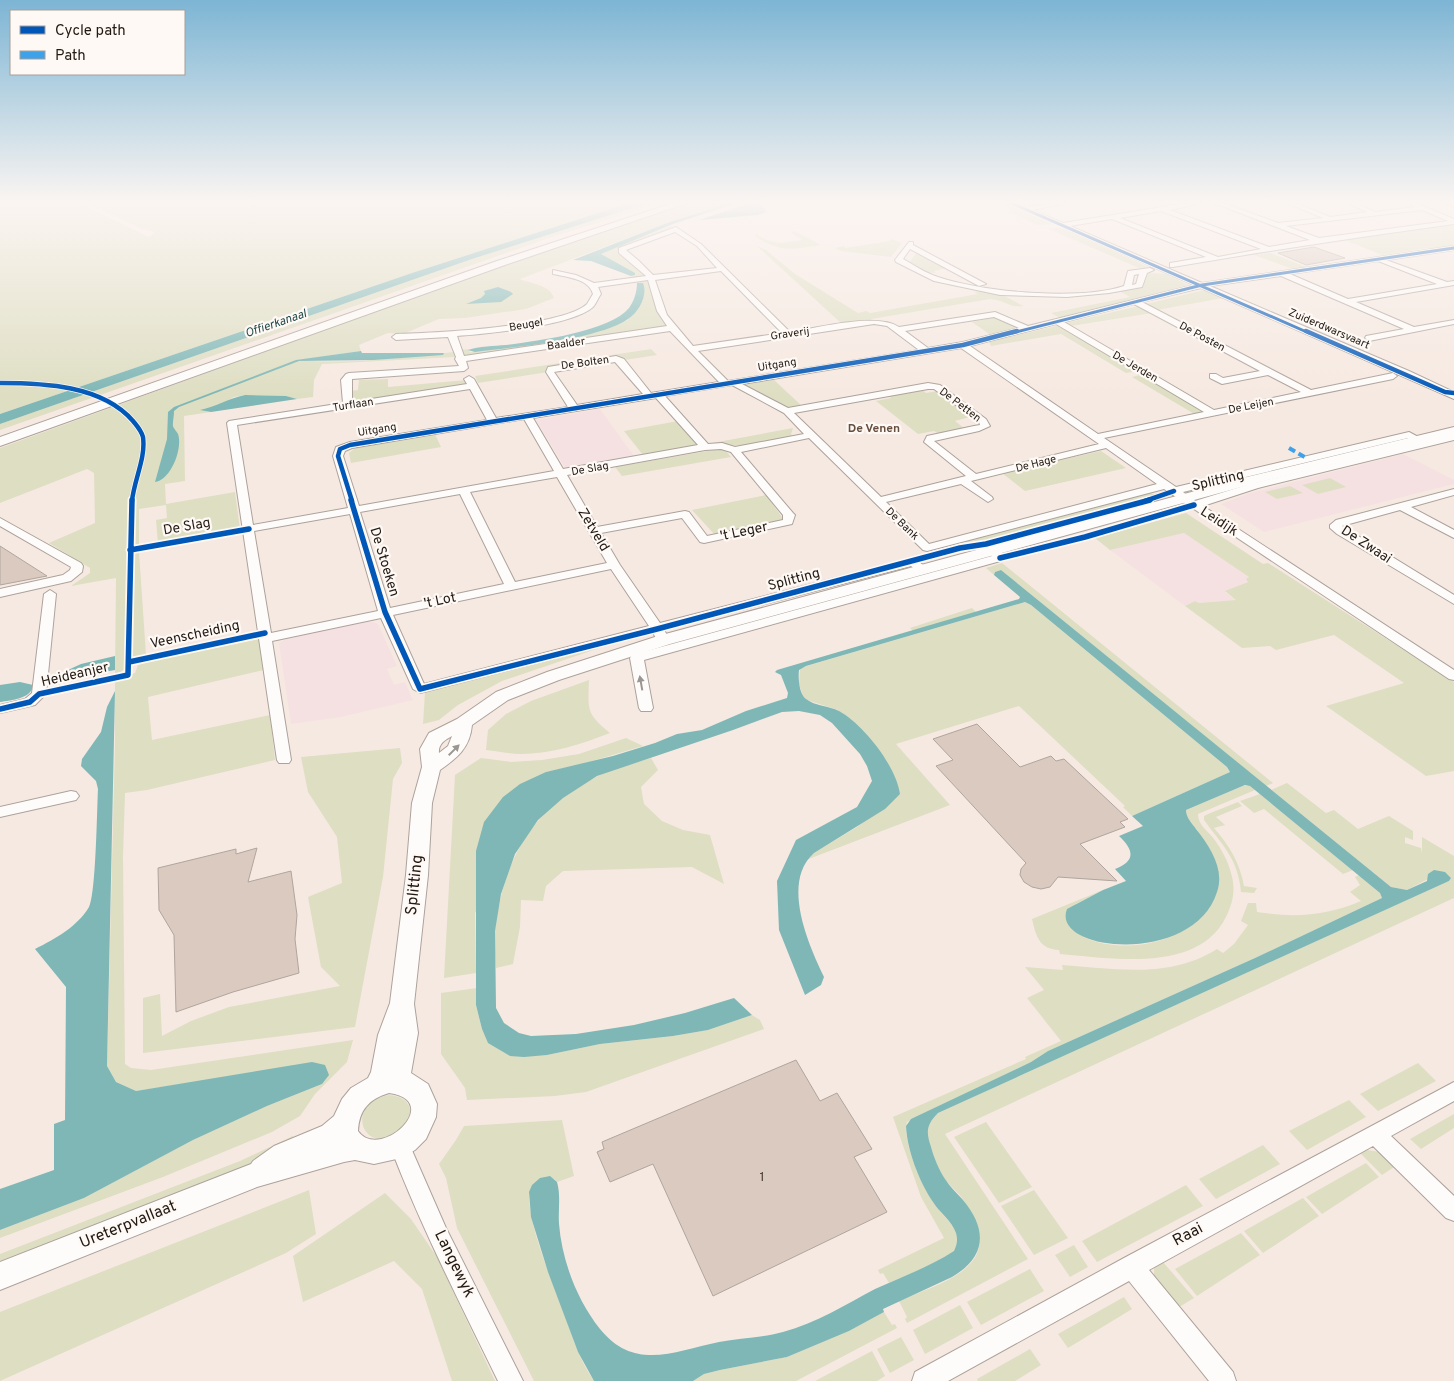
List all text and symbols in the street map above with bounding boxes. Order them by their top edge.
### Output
legend [10,10,185,75]
text: Cycle path [55,22,126,41]
text: Path [55,47,86,66]
water label: Offierkanaal [243,306,310,342]
street label: Zuiderdwarsvaart [1286,306,1372,352]
street label: Beugel [508,315,544,335]
street label: De Posten [1177,319,1227,355]
street label: Graverij [770,324,810,344]
street label: Baalder [546,334,587,354]
street label: De Jerden [1110,348,1160,386]
street label: De Bolten [560,353,610,373]
street label: Uitgang [757,355,797,375]
street label: De Petten [936,385,984,425]
street label: Turflaan [332,395,374,415]
street label: De Leijen [1227,395,1275,417]
street label: Uitgang [357,420,397,440]
district label: De Venen [848,421,900,437]
street label: De Hage [1014,452,1058,476]
street label: De Slag [570,459,610,479]
street label: Splitting [1190,467,1246,495]
street label: Leidijk [1197,504,1241,540]
street label: Zetveld [574,505,612,555]
street label: De Bank [882,505,922,543]
street label: De Slag [162,514,212,540]
street label: 't Leger [719,519,770,545]
street label: De Zwaai [1338,522,1394,568]
street label: De Stoeken [365,525,403,599]
street label: Splitting [766,565,822,595]
street label: 't Lot [422,589,458,613]
street label: Veenscheiding [149,617,241,653]
street label: Heideanjer [40,659,111,691]
one-way arrow [637,674,645,690]
one-way arrow [448,744,460,756]
street label: Splitting [402,854,428,916]
house number: 1 [759,1169,765,1186]
street label: Ureterpvallaat [77,1197,179,1253]
street label: Raai [1169,1219,1207,1251]
street label: Langewyk [429,1227,479,1301]

